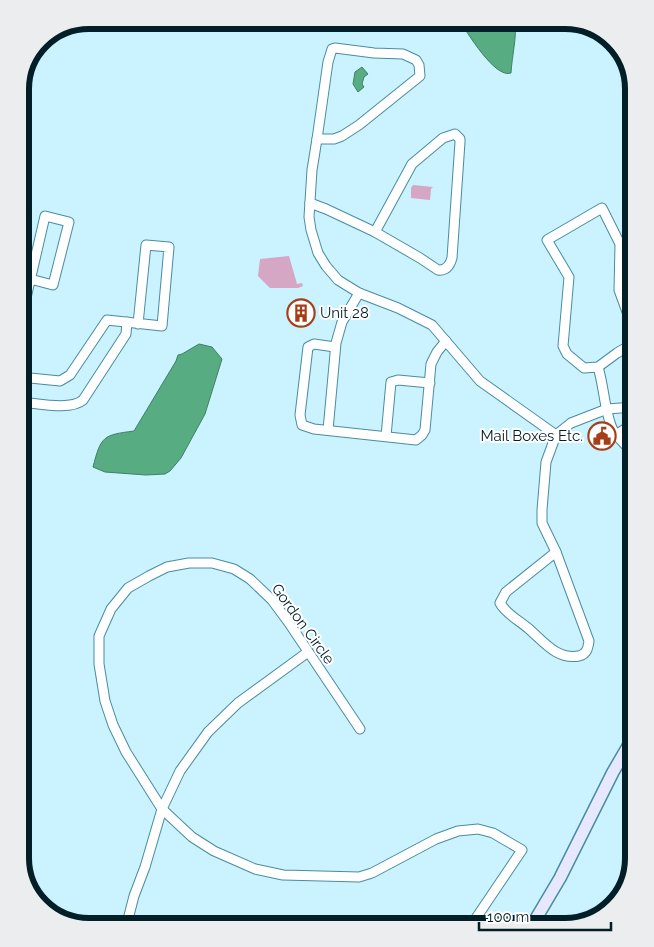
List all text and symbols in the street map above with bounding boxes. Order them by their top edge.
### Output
building icon: Unit 28 [286,298,316,328]
place label: Unit 28 [320,304,369,322]
public building icon: Mail Boxes Etc. [587,421,617,451]
place label: Mail Boxes Etc. [480,427,583,445]
street label: Gordon Circle [268,580,338,668]
scale bar [479,900,612,932]
text: 100 m [487,908,529,926]

